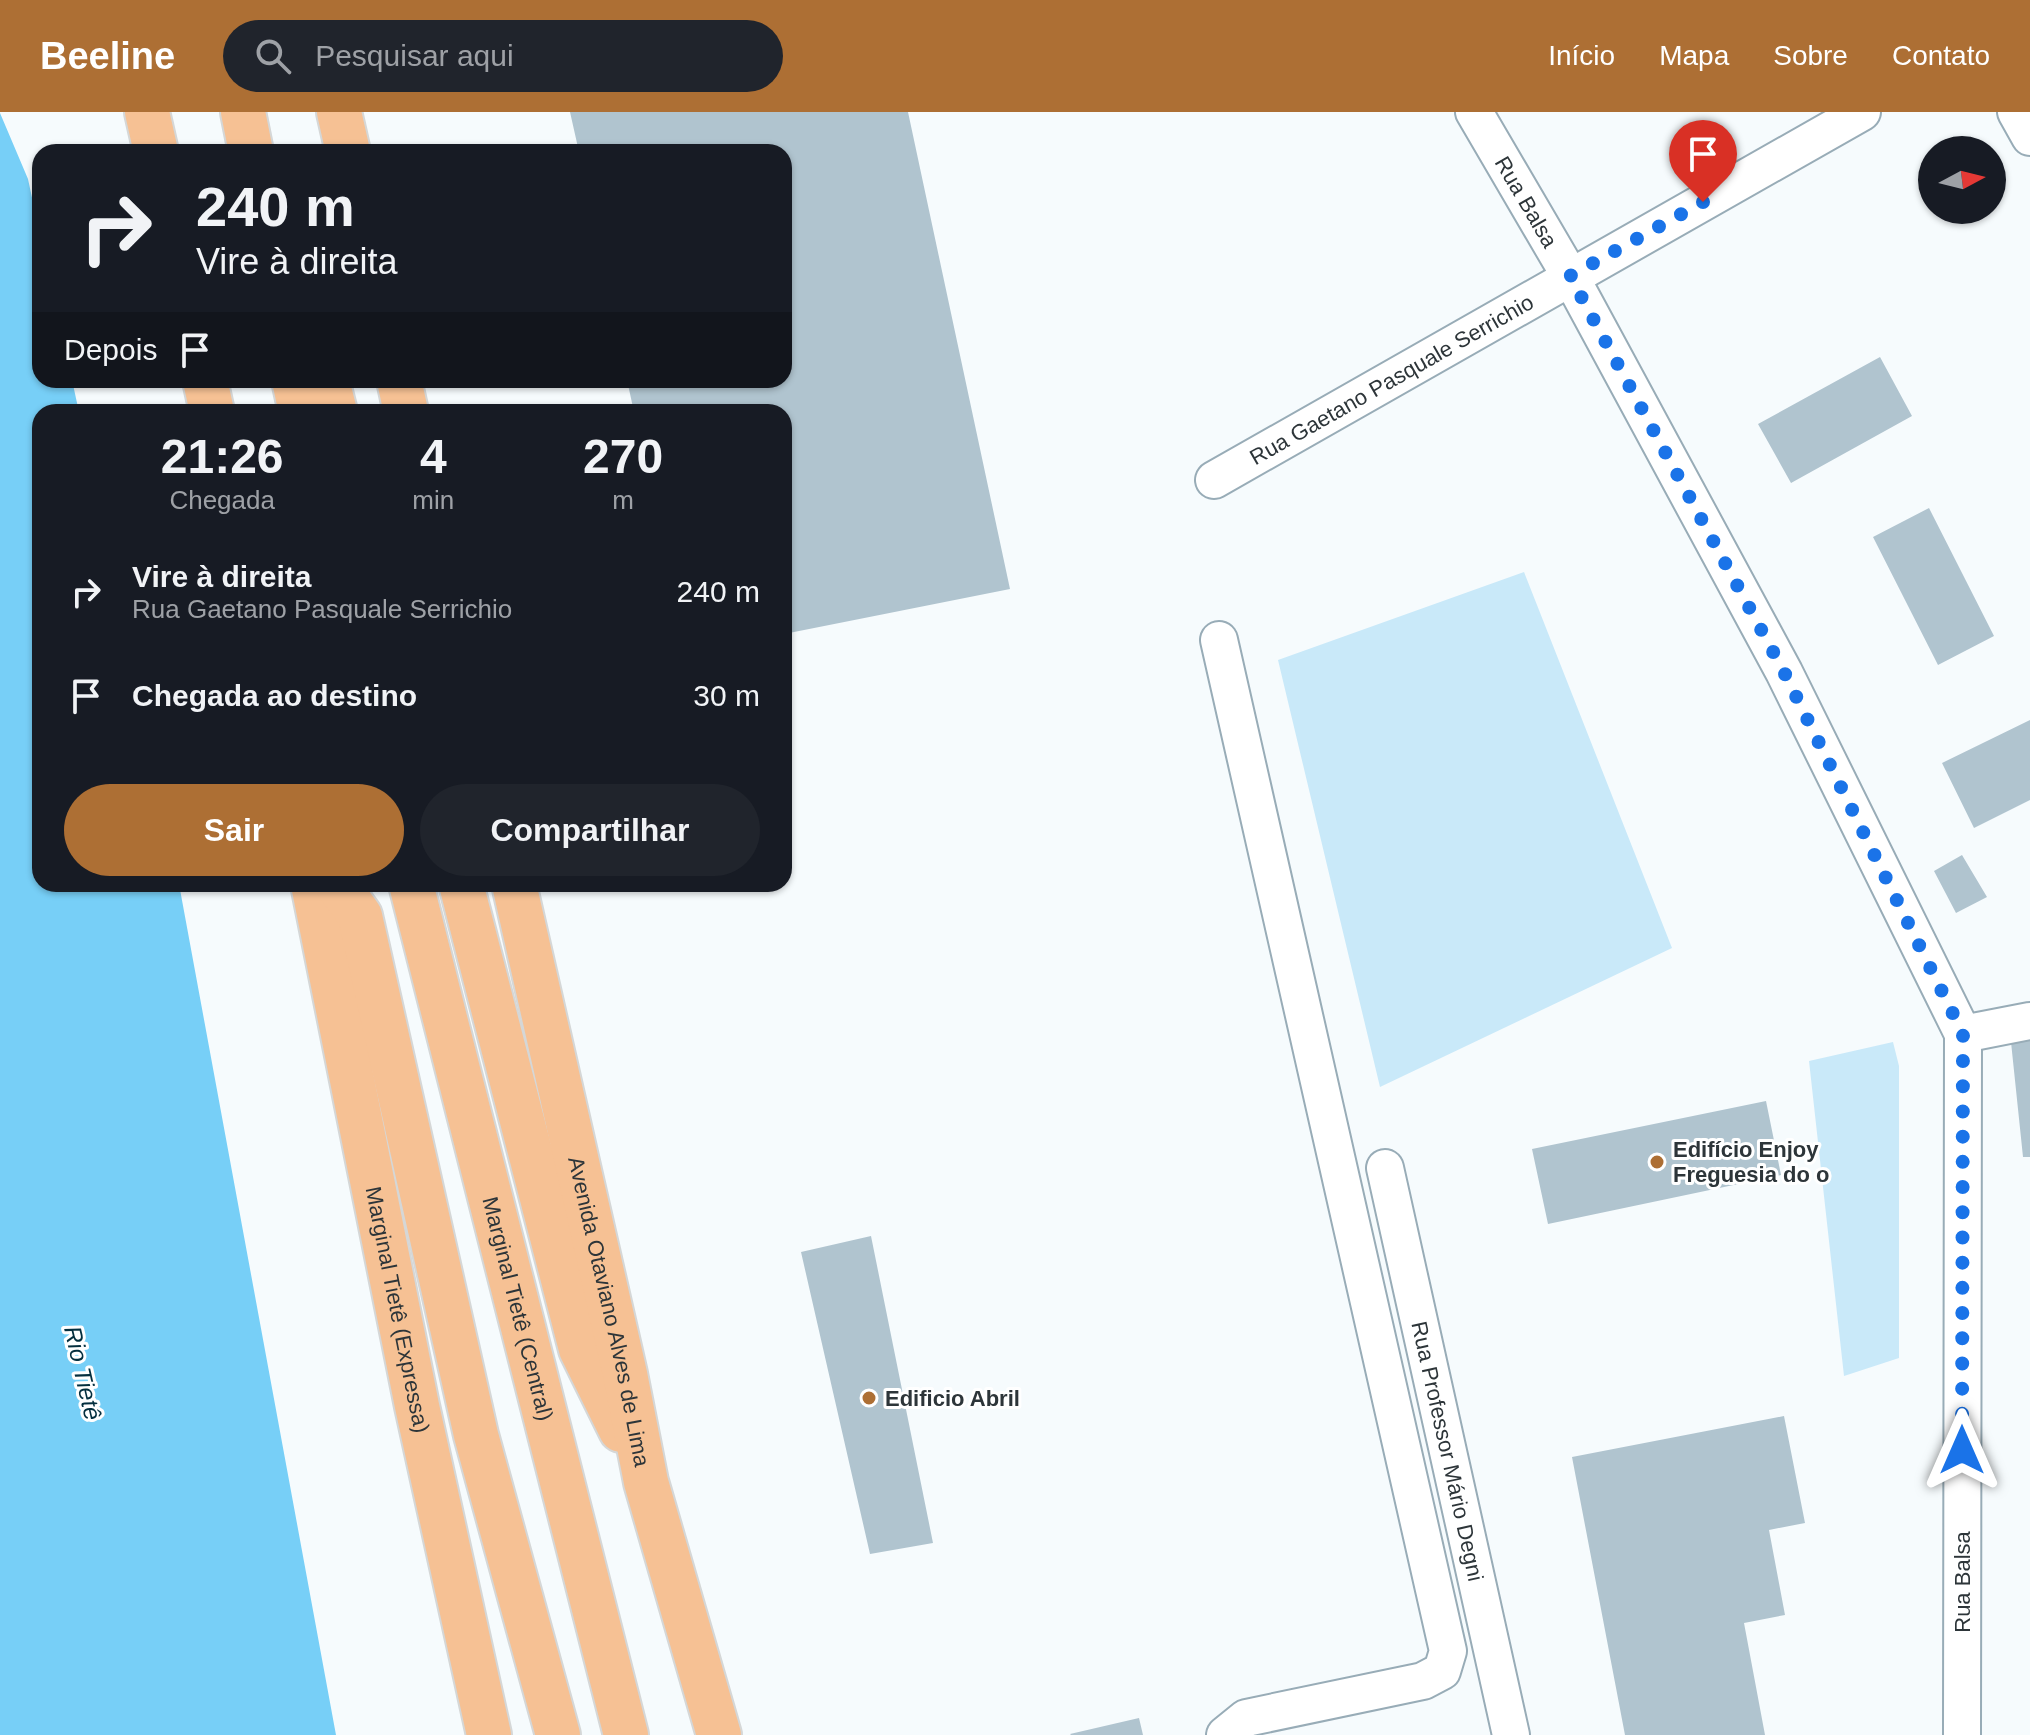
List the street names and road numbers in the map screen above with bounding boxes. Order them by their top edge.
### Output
street label: Rua Balsa [1490,152,1563,253]
street label: Rua Gaetano Pasquale Serrichio [1245,289,1538,470]
street label: Avenida Otaviano Alves de Lima [564,1154,655,1469]
street label: Marginal Tietê (Expressa) [361,1184,435,1435]
street label: Marginal Tietê (Central) [478,1194,559,1423]
street label: Rua Professor Mário Degni [1407,1319,1489,1583]
street label: Rua Balsa [1950,1530,1975,1633]

